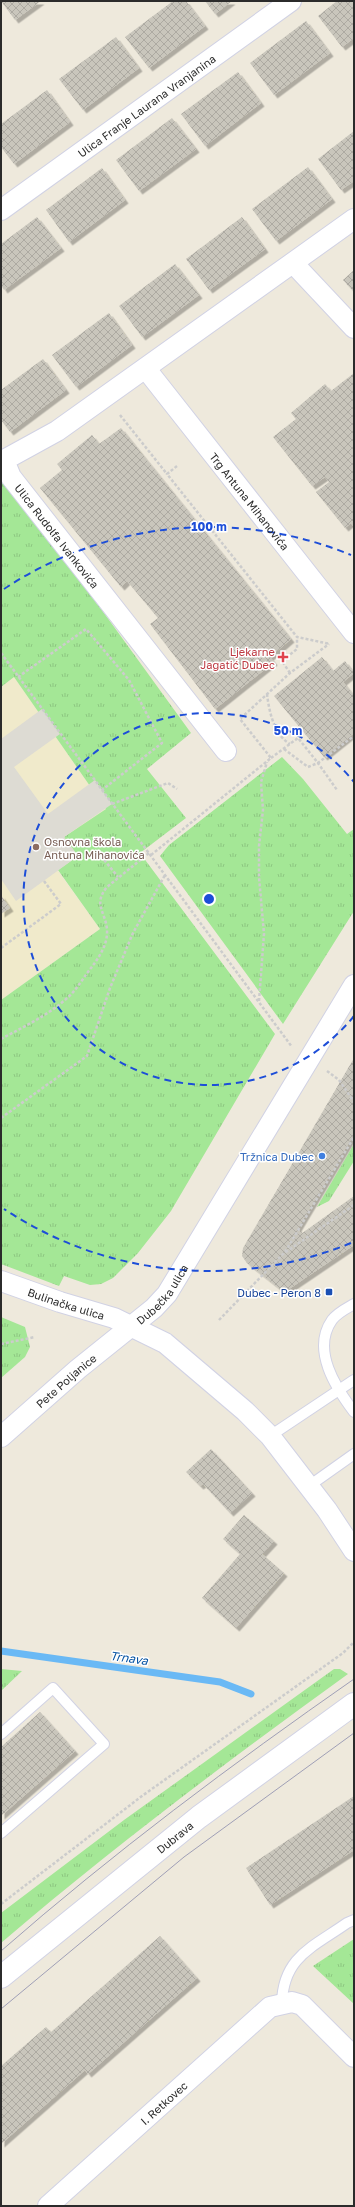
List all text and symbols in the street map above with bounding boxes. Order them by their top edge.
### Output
street label: Ulica Franje Laurana Vranjanina [75,51,218,159]
street label: Trg Antuna Mihanovića [208,450,292,552]
street label: Ulica Rudolfa Ivankovića [12,481,102,591]
text: 100 m [191,519,227,534]
place label: Ljekarne Jagatić Dubec [200,645,275,671]
marker: Ljekarne Jagatić Dubec [278,652,288,662]
text: 50 m [274,723,302,738]
place label: Osnovna škola Antuna Mihanovića [44,835,145,861]
marker: Osnovna škola Antuna Mihanovića [31,842,41,852]
centre of rings [202,892,216,906]
place label: Tržnica Dubec [240,1150,314,1163]
marker: Tržnica Dubec [317,1151,327,1161]
street label: Dubečka ulica [133,1262,190,1326]
street label: Bulinačka ulica [26,1285,106,1321]
place label: Dubec - Peron 8 [237,1286,321,1299]
marker: Dubec - Peron 8 [324,1287,334,1297]
street label: Pete Poljanice [33,1351,98,1410]
water label: Trnava [109,1648,150,1668]
street label: Dubrava [153,1818,195,1856]
street label: I. Retkovec [137,2078,190,2127]

